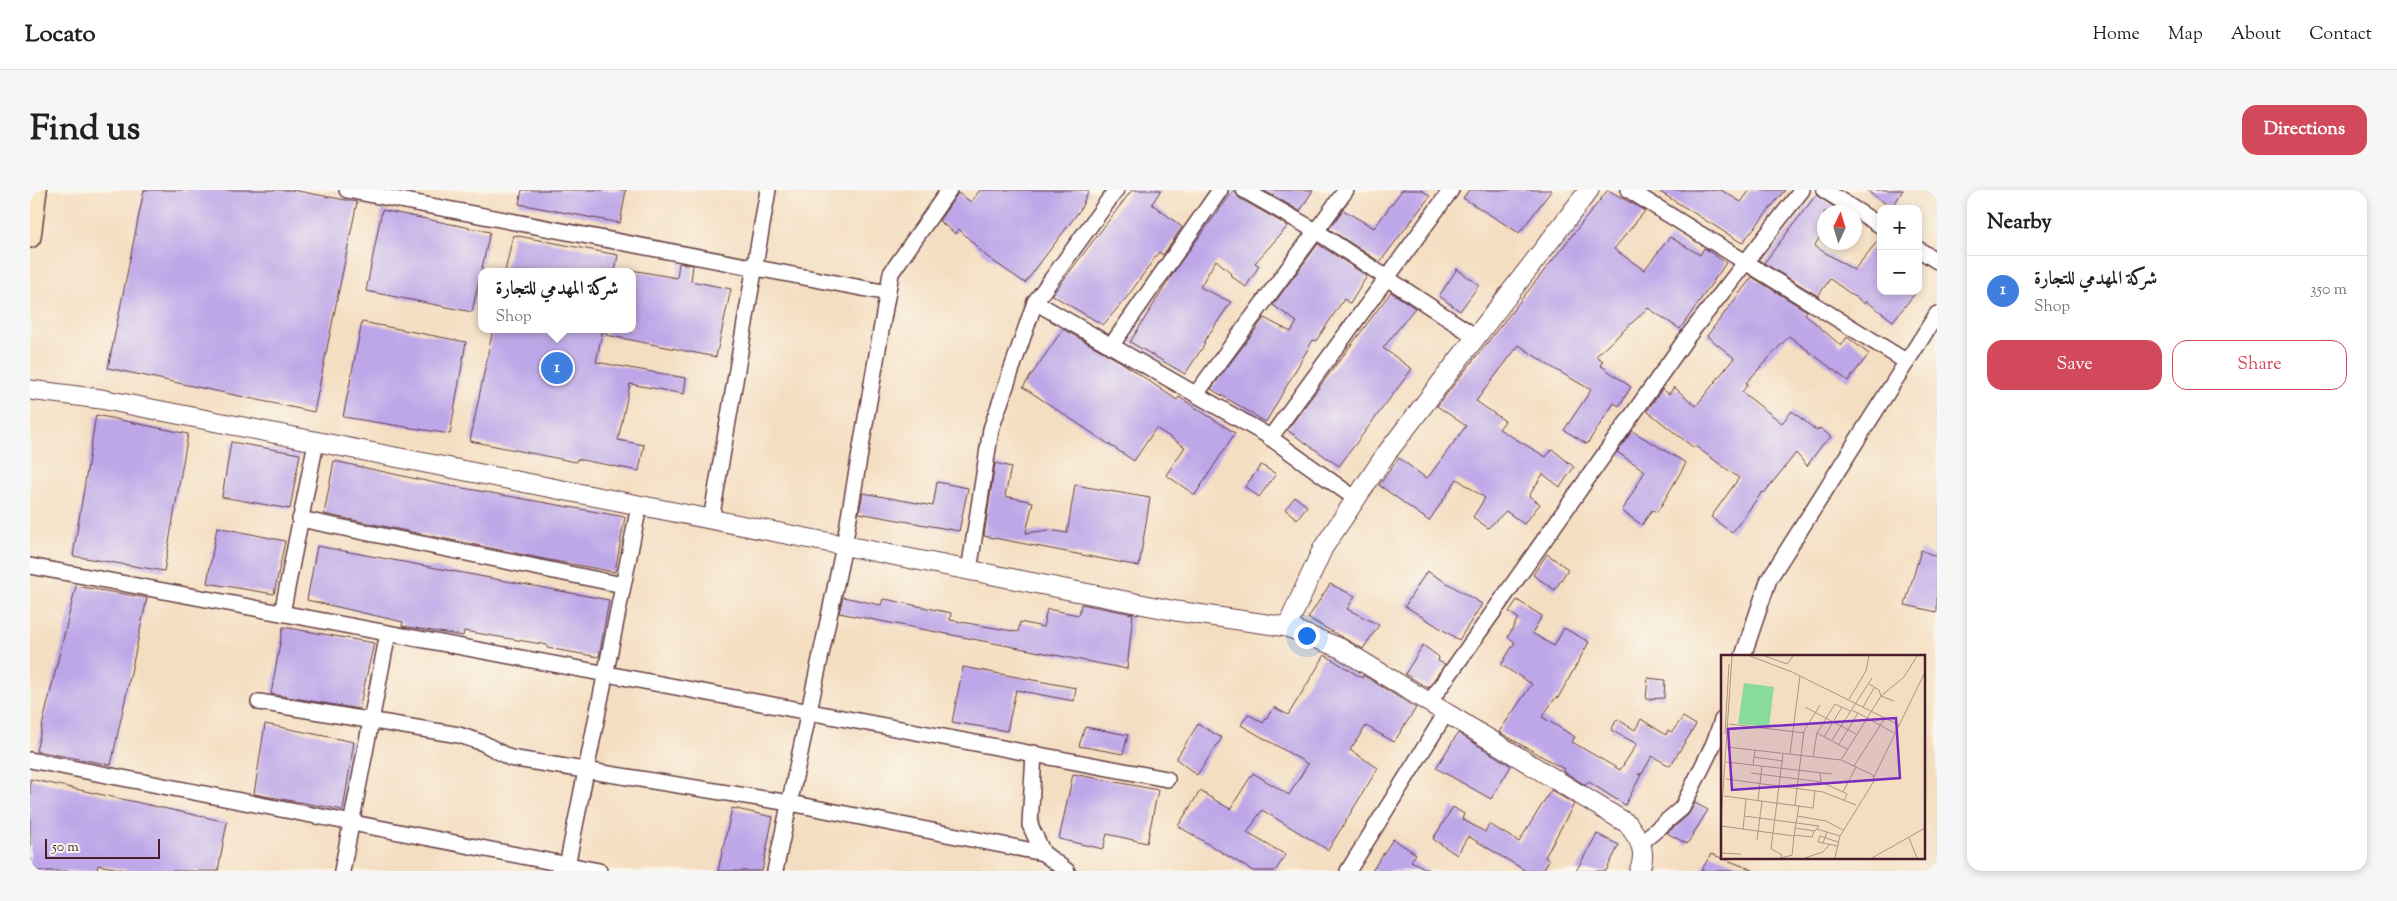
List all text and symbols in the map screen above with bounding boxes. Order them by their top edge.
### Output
text: Locato [25,18,96,52]
text: Home [2093,22,2140,48]
text: Map [2168,22,2203,48]
text: About [2231,22,2281,48]
text: Contact [2309,22,2372,48]
text: Find us [30,105,140,156]
button: Directions [2242,105,2367,155]
north arrow [1817,205,1862,250]
map controls [1877,205,1922,295]
button: + [1877,205,1922,250]
text: Nearby [1987,208,2052,238]
button: − [1877,250,1922,295]
text: شركة المهدمي للتجارة [2034,266,2157,293]
popup [478,268,636,333]
text: شركة المهدمي للتجارة [495,276,619,303]
text: 1 [2000,279,2006,302]
text: 350 m [2310,279,2347,302]
text: Shop [2034,296,2070,319]
text: Shop [495,306,532,329]
button: Save [1987,340,2162,390]
button: Share [2172,340,2347,390]
pin: 1 [541,349,573,387]
your location [1294,623,1320,649]
inset map [1721,655,1924,858]
scale bar [45,836,160,859]
text: 50 m [52,838,79,858]

